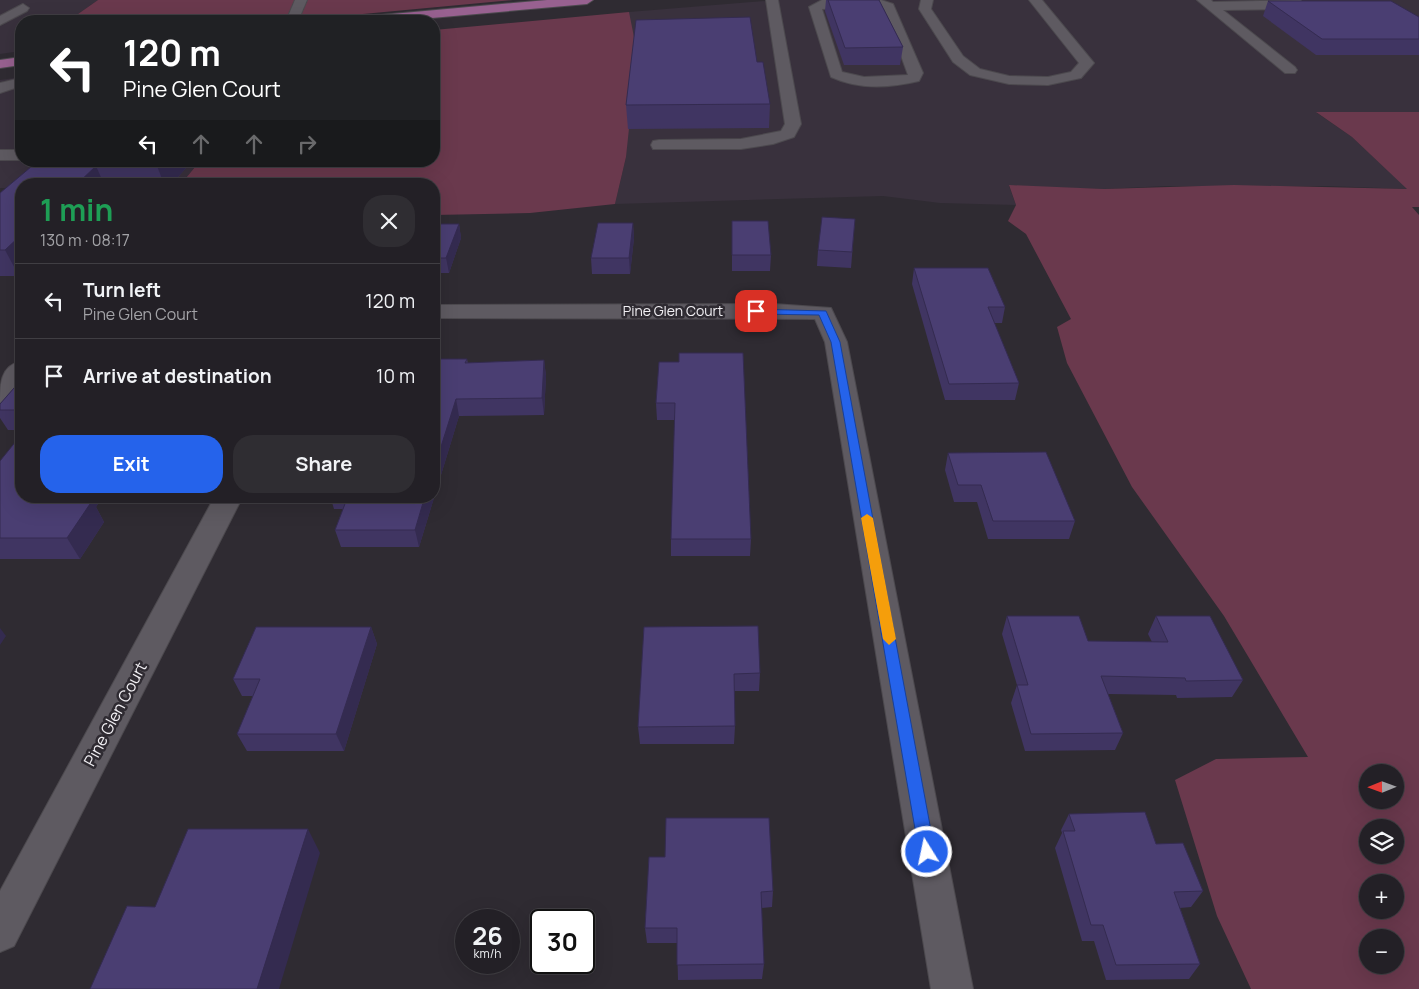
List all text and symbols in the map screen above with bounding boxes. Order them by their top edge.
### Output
text: 120 m [123,29,221,77]
icon: left [40,35,105,100]
text: Pine Glen Court [123,74,281,104]
icon: left [134,130,162,158]
icon: ahead [187,130,215,158]
icon: ahead [240,130,268,158]
icon: right [293,130,321,158]
text: 1 min [40,189,113,230]
button: close [363,195,415,247]
text: 130 m · 08:17 [40,229,130,251]
text: Turn left [83,277,161,303]
icon: left [40,287,68,315]
text: 120 m [365,288,415,314]
pin [735,290,777,332]
icon: arrive [742,297,770,325]
street label: Pine Glen Court [623,301,724,320]
text: Pine Glen Court [83,303,198,325]
icon: arrive [40,362,68,390]
text: Arrive at destination [83,363,272,389]
text: 10 m [376,363,415,389]
button: Exit [40,435,223,493]
button: Share [233,435,415,493]
street label: Pine Glen Court [78,658,152,770]
north arrow [1359,764,1404,809]
map controls [1359,764,1404,974]
button: layers [1359,819,1404,864]
position arrow [900,825,952,877]
button: + [1359,874,1404,919]
speed limit sign: 30 [530,909,595,974]
text: 26 [472,918,503,953]
button: − [1359,929,1404,974]
text: km/h [474,945,501,962]

